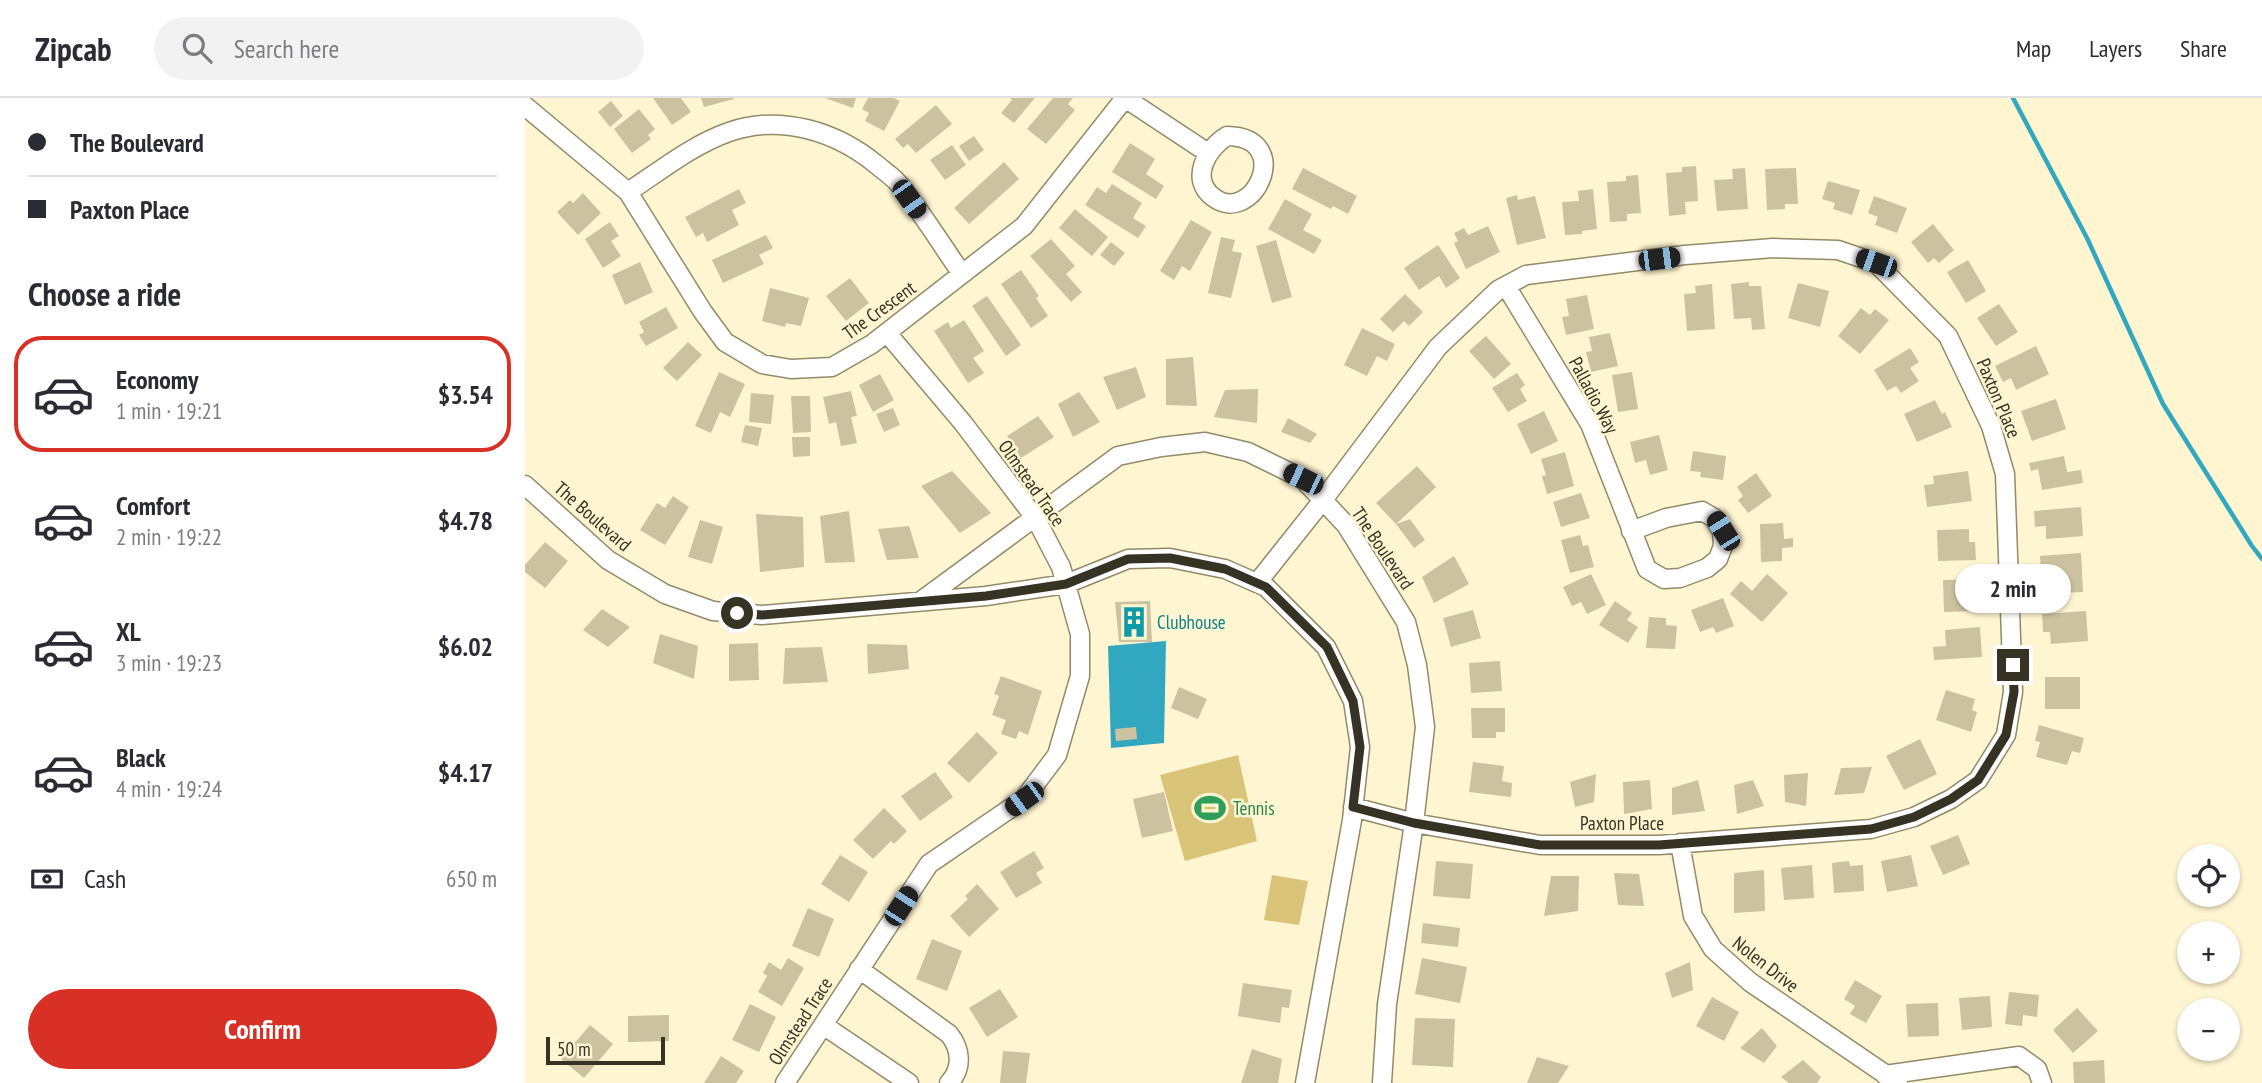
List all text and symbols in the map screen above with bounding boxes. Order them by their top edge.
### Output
search box [154,17,644,80]
text: Zipcab [35,27,112,70]
icon: search [178,29,216,67]
text: Search here [234,32,339,65]
text: Map [2016,33,2051,64]
text: Layers [2089,33,2142,64]
text: Share [2180,33,2227,64]
text: The Boulevard [70,126,204,159]
car [889,176,930,222]
text: Paxton Place [70,193,189,226]
car [1637,246,1682,272]
car [1853,246,1900,280]
text: Choose a ride [28,273,181,315]
street label: The Crescent [838,275,921,345]
street label: Palladio Way [1564,353,1625,438]
street label: Paxton Place [1972,355,2027,441]
icon: car [32,363,95,426]
text: Economy [116,363,198,396]
text: $3.54 [438,378,493,411]
text: 1 min · 19:21 [116,396,222,425]
street label: Olmstead Trace [994,435,1071,531]
car [1280,460,1327,498]
street label: The Boulevard [549,476,637,556]
icon: car [32,489,95,552]
text: Comfort [116,489,190,522]
street label: The Boulevard [1347,502,1419,594]
text: $4.78 [438,504,493,537]
car [1703,508,1744,554]
text: 2 min · 19:22 [116,522,222,551]
callout: 2 min [1955,564,2071,612]
text: 2 min [1990,574,2036,603]
route start [721,597,753,629]
building icon: Clubhouse [1117,605,1151,639]
place label: Clubhouse [1157,610,1226,634]
icon: car [32,615,95,678]
text: XL [116,615,141,648]
text: $6.02 [438,630,493,663]
text: 3 min · 19:23 [116,648,222,677]
route end [1997,649,2029,681]
icon: car [32,741,95,804]
text: Black [116,741,166,774]
text: $4.17 [438,756,493,789]
text: 4 min · 19:24 [116,774,222,803]
car [1001,778,1048,820]
sports icon: Tennis [1193,791,1227,825]
place label: Tennis [1233,796,1275,820]
street label: Paxton Place [1580,811,1664,835]
map controls [2177,844,2240,1061]
button: locate [2177,844,2240,907]
icon: cash [28,860,66,898]
text: Cash [84,862,126,895]
text: 650 m [446,864,497,893]
car [881,883,922,929]
button: + [2177,921,2240,984]
street label: Nolen Drive [1728,931,1804,997]
street label: Olmstead Trace [763,972,837,1069]
button: Confirm [28,989,497,1069]
button: − [2177,998,2240,1061]
scale bar [546,1034,665,1066]
text: 50 m [557,1037,591,1061]

